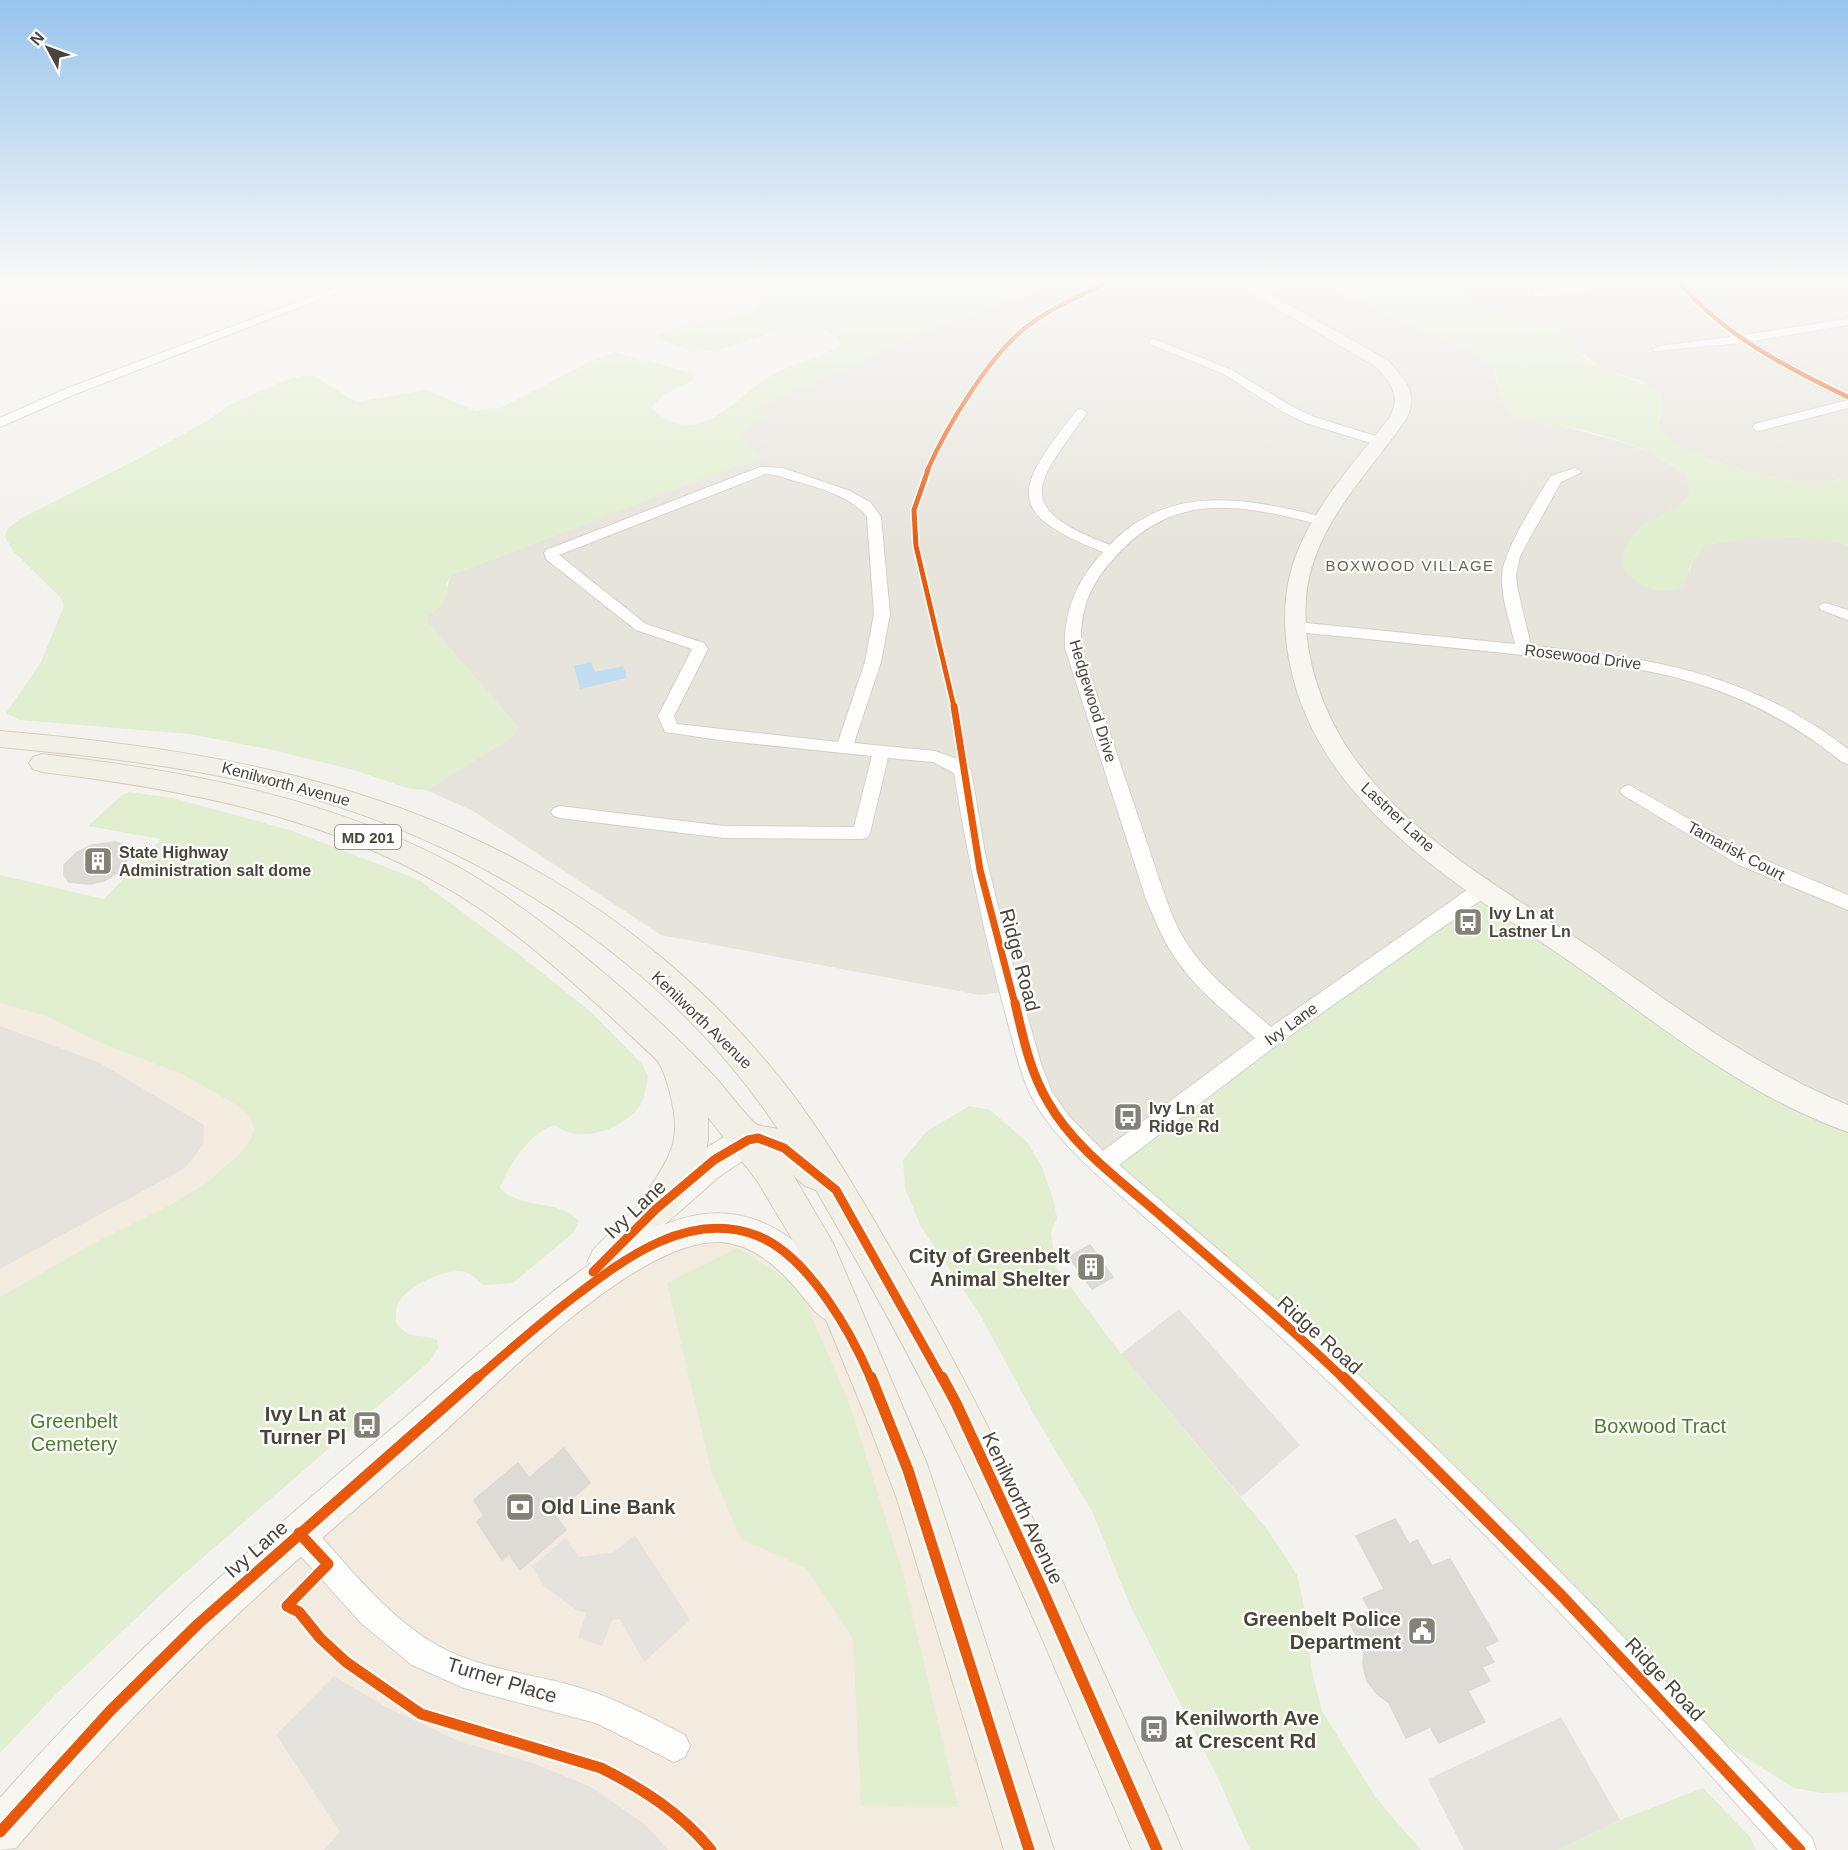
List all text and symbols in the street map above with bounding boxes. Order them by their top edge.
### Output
north arrow [18,18,78,78]
text: N [27,29,47,48]
district label: BOXWOOD VILLAGE [1325,557,1495,574]
street label: Hedgewood Drive [1066,638,1120,764]
street label: Rosewood Drive [1524,641,1642,673]
street label: Kenilworth Avenue [220,759,352,809]
street label: Lastner Lane [1358,779,1438,855]
street label: Tamarisk Court [1685,818,1788,884]
road number: MD 201 [335,825,401,849]
place label: State Highway Administration salt dome [119,844,311,879]
building icon: State Highway Administration salt dome [82,845,114,877]
place label: Ivy Ln at Lastner Ln [1489,905,1571,940]
street label: Ridge Road [996,906,1044,1014]
bus stop icon: Ivy Ln at Lastner Ln [1452,906,1484,938]
street label: Kenilworth Avenue [649,968,756,1072]
street label: Ivy Lane [1262,999,1321,1049]
place label: Ivy Ln at Ridge Rd [1149,1100,1219,1135]
bus stop icon: Ivy Ln at Ridge Rd [1112,1101,1144,1133]
street label: Ivy Lane [600,1175,670,1243]
place label: City of Greenbelt Animal Shelter [909,1245,1070,1290]
building icon: City of Greenbelt Animal Shelter [1075,1251,1107,1283]
street label: Ridge Road [1273,1291,1367,1379]
place label: Ivy Ln at Turner Pl [260,1403,346,1448]
bus stop icon: Ivy Ln at Turner Pl [351,1409,383,1441]
park label: Greenbelt Cemetery [30,1410,118,1455]
park label: Boxwood Tract [1594,1415,1727,1437]
street label: Kenilworth Avenue [978,1428,1068,1588]
bank icon: Old Line Bank [504,1491,536,1523]
place label: Old Line Bank [541,1496,676,1518]
street label: Ivy Lane [220,1516,292,1582]
place label: Greenbelt Police Department [1243,1608,1401,1653]
public building icon: Greenbelt Police Department [1406,1615,1438,1647]
street label: Ridge Road [1621,1633,1709,1725]
street label: Turner Place [444,1653,560,1707]
place label: Kenilworth Ave at Crescent Rd [1175,1707,1319,1752]
bus stop icon: Kenilworth Ave at Crescent Rd [1138,1713,1170,1745]

